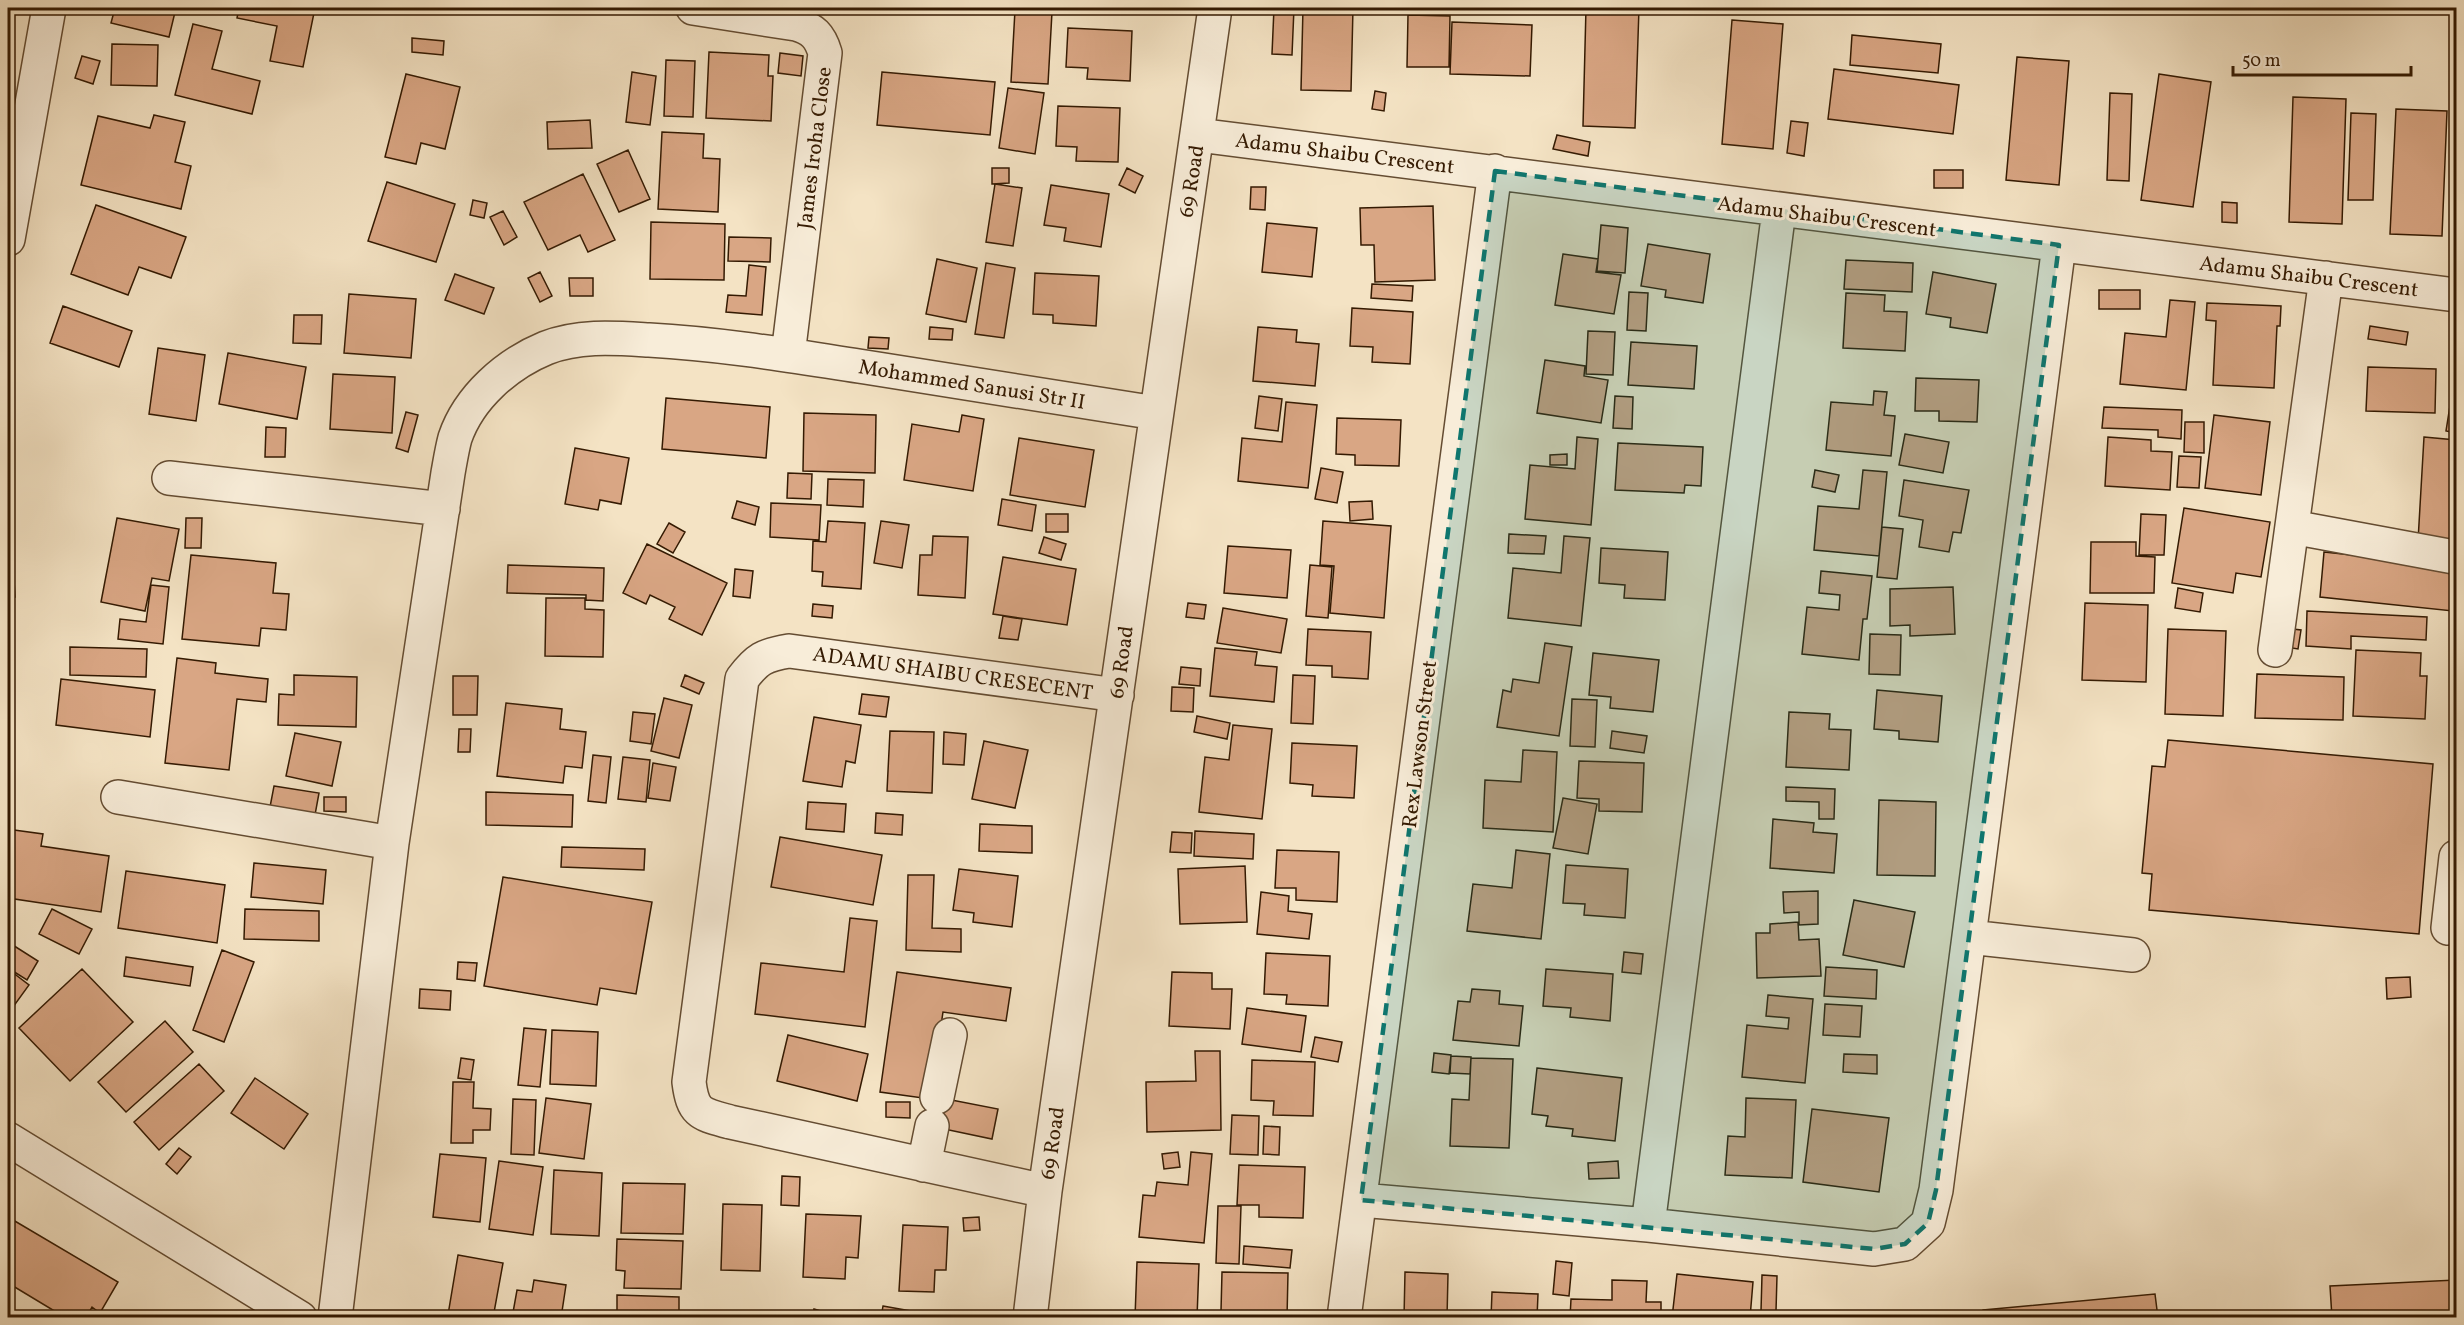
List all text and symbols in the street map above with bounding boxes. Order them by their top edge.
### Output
scale bar [2233,39,2412,77]
text: 50 m [2242,49,2281,74]
street label: James Iroha Close [791,65,840,231]
street label: Adamu Shaibu Crescent [1234,127,1456,182]
street label: 69 Road [1172,143,1213,220]
street label: Adamu Shaibu Crescent [1716,190,1938,245]
street label: Adamu Shaibu Crescent [2198,250,2420,305]
street label: Mohammed Sanusi Str II [856,353,1087,418]
street label: 69 Road [1103,624,1142,700]
street label: ADAMU SHAIBU CRESECENT [811,640,1095,709]
street label: Rex Lawson Street [1396,659,1445,830]
street label: 69 Road [1034,1105,1073,1181]

